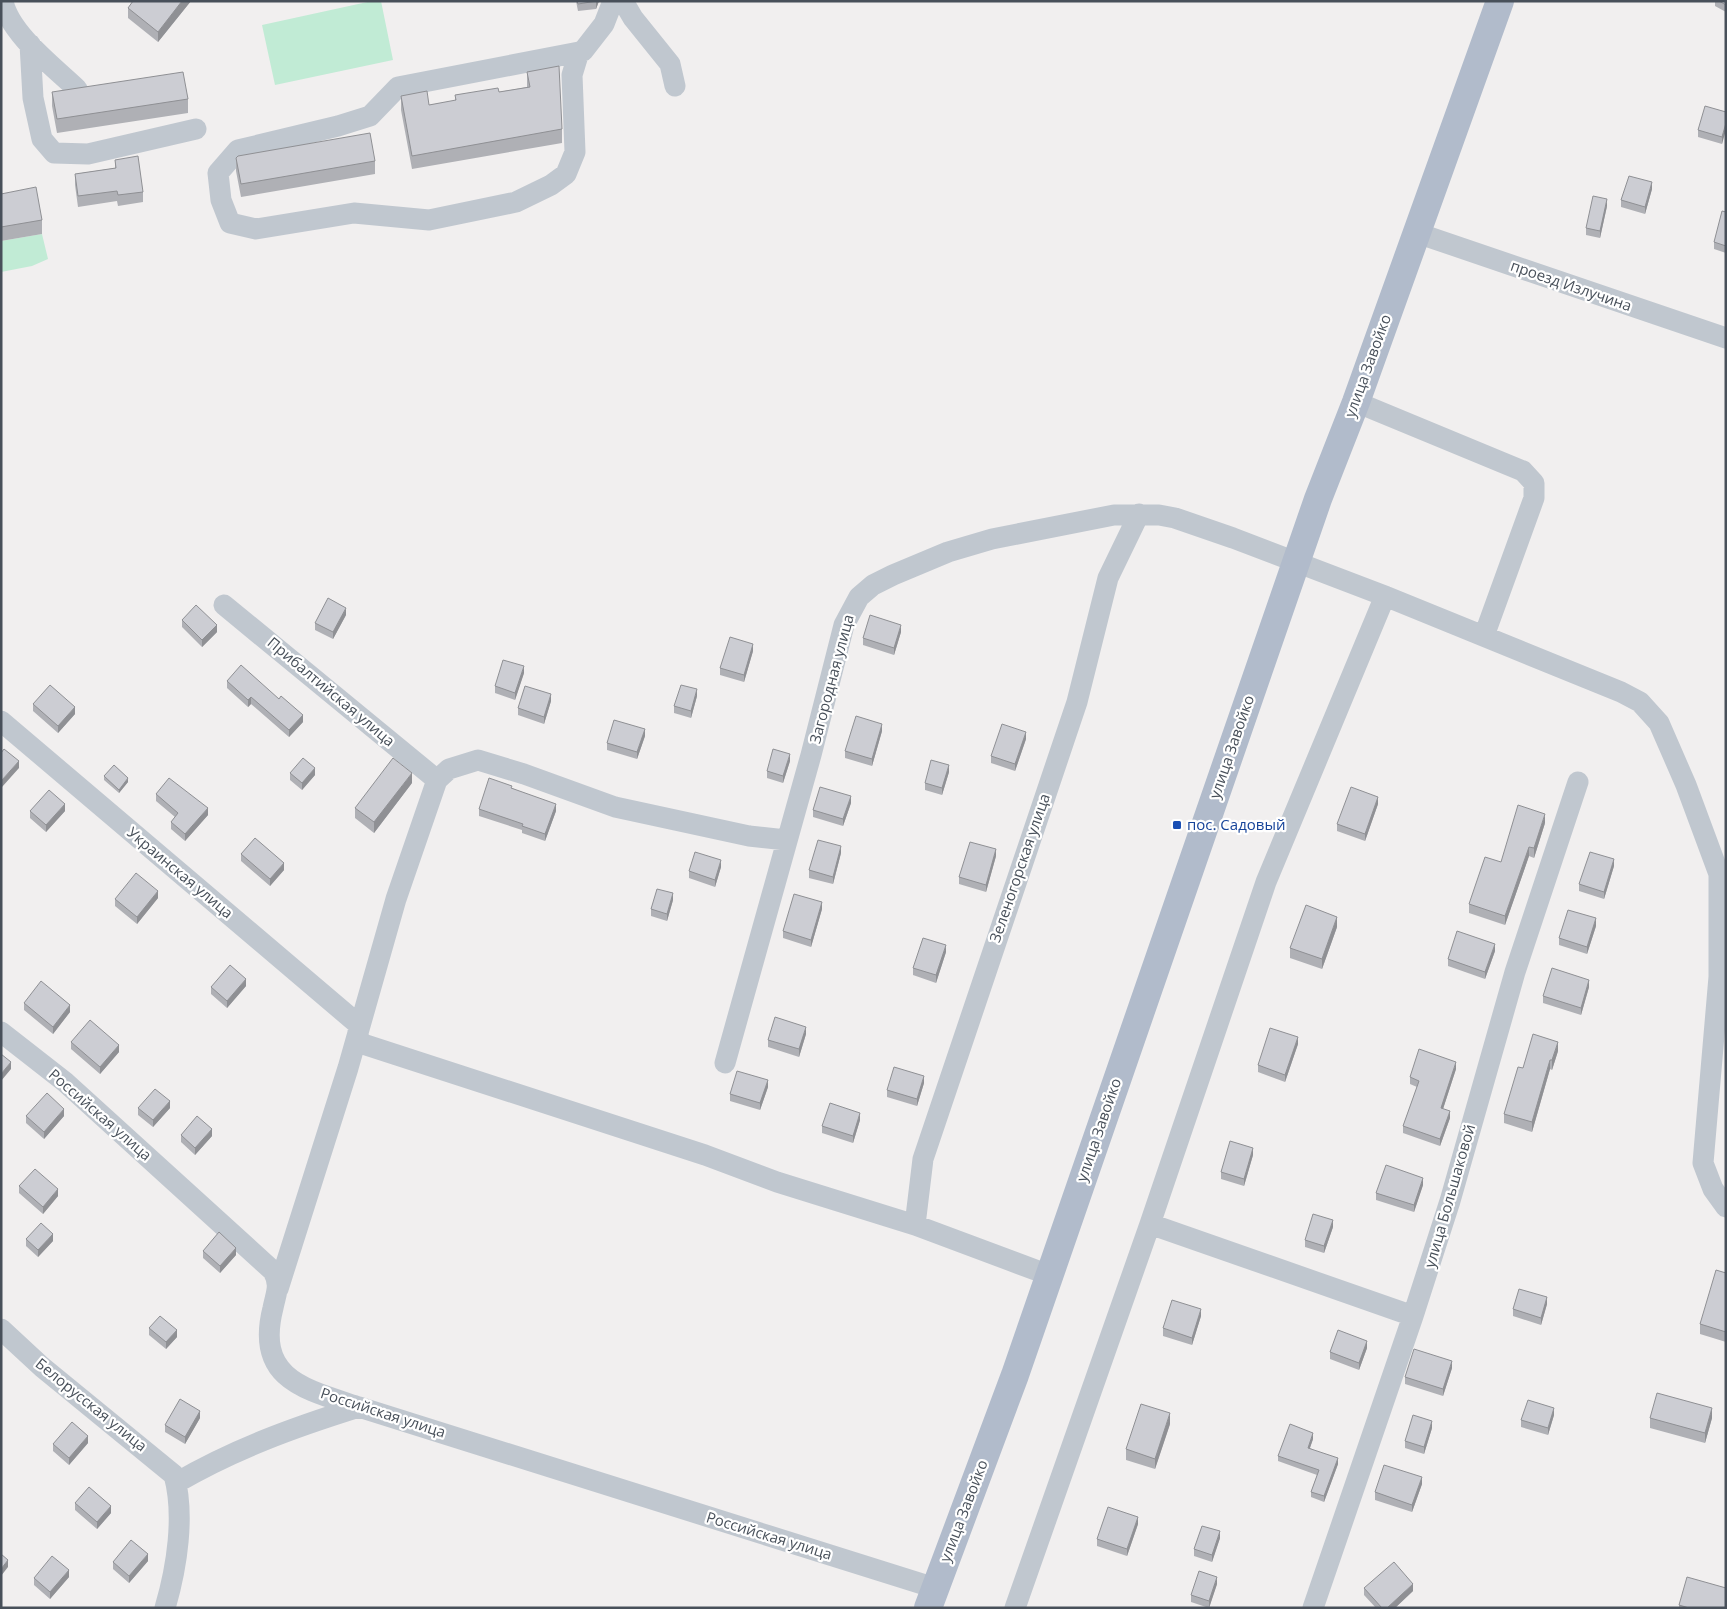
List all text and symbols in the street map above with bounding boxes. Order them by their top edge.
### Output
street label: проезд Излучина [1508,255,1635,315]
street label: улица Завойко [1339,311,1395,420]
street label: Загородная улица [804,612,858,745]
street label: Прибалтийская улица [264,632,400,750]
street label: улица Завойко [1204,692,1258,801]
street label: Зеленогорская улица [984,791,1054,945]
place label: пос. Садовый [1187,814,1285,834]
marker: пос. Садовый [1171,819,1183,831]
street label: Украинская улица [124,822,238,922]
street label: Российская улица [45,1064,156,1165]
street label: улица Завойко [1071,1075,1125,1184]
street label: улица Большаковой [1419,1122,1479,1270]
street label: Белорусская улица [32,1353,152,1455]
street label: Российская улица [318,1382,448,1442]
street label: улица Завойко [934,1457,992,1565]
street label: Российская улица [704,1506,835,1564]

